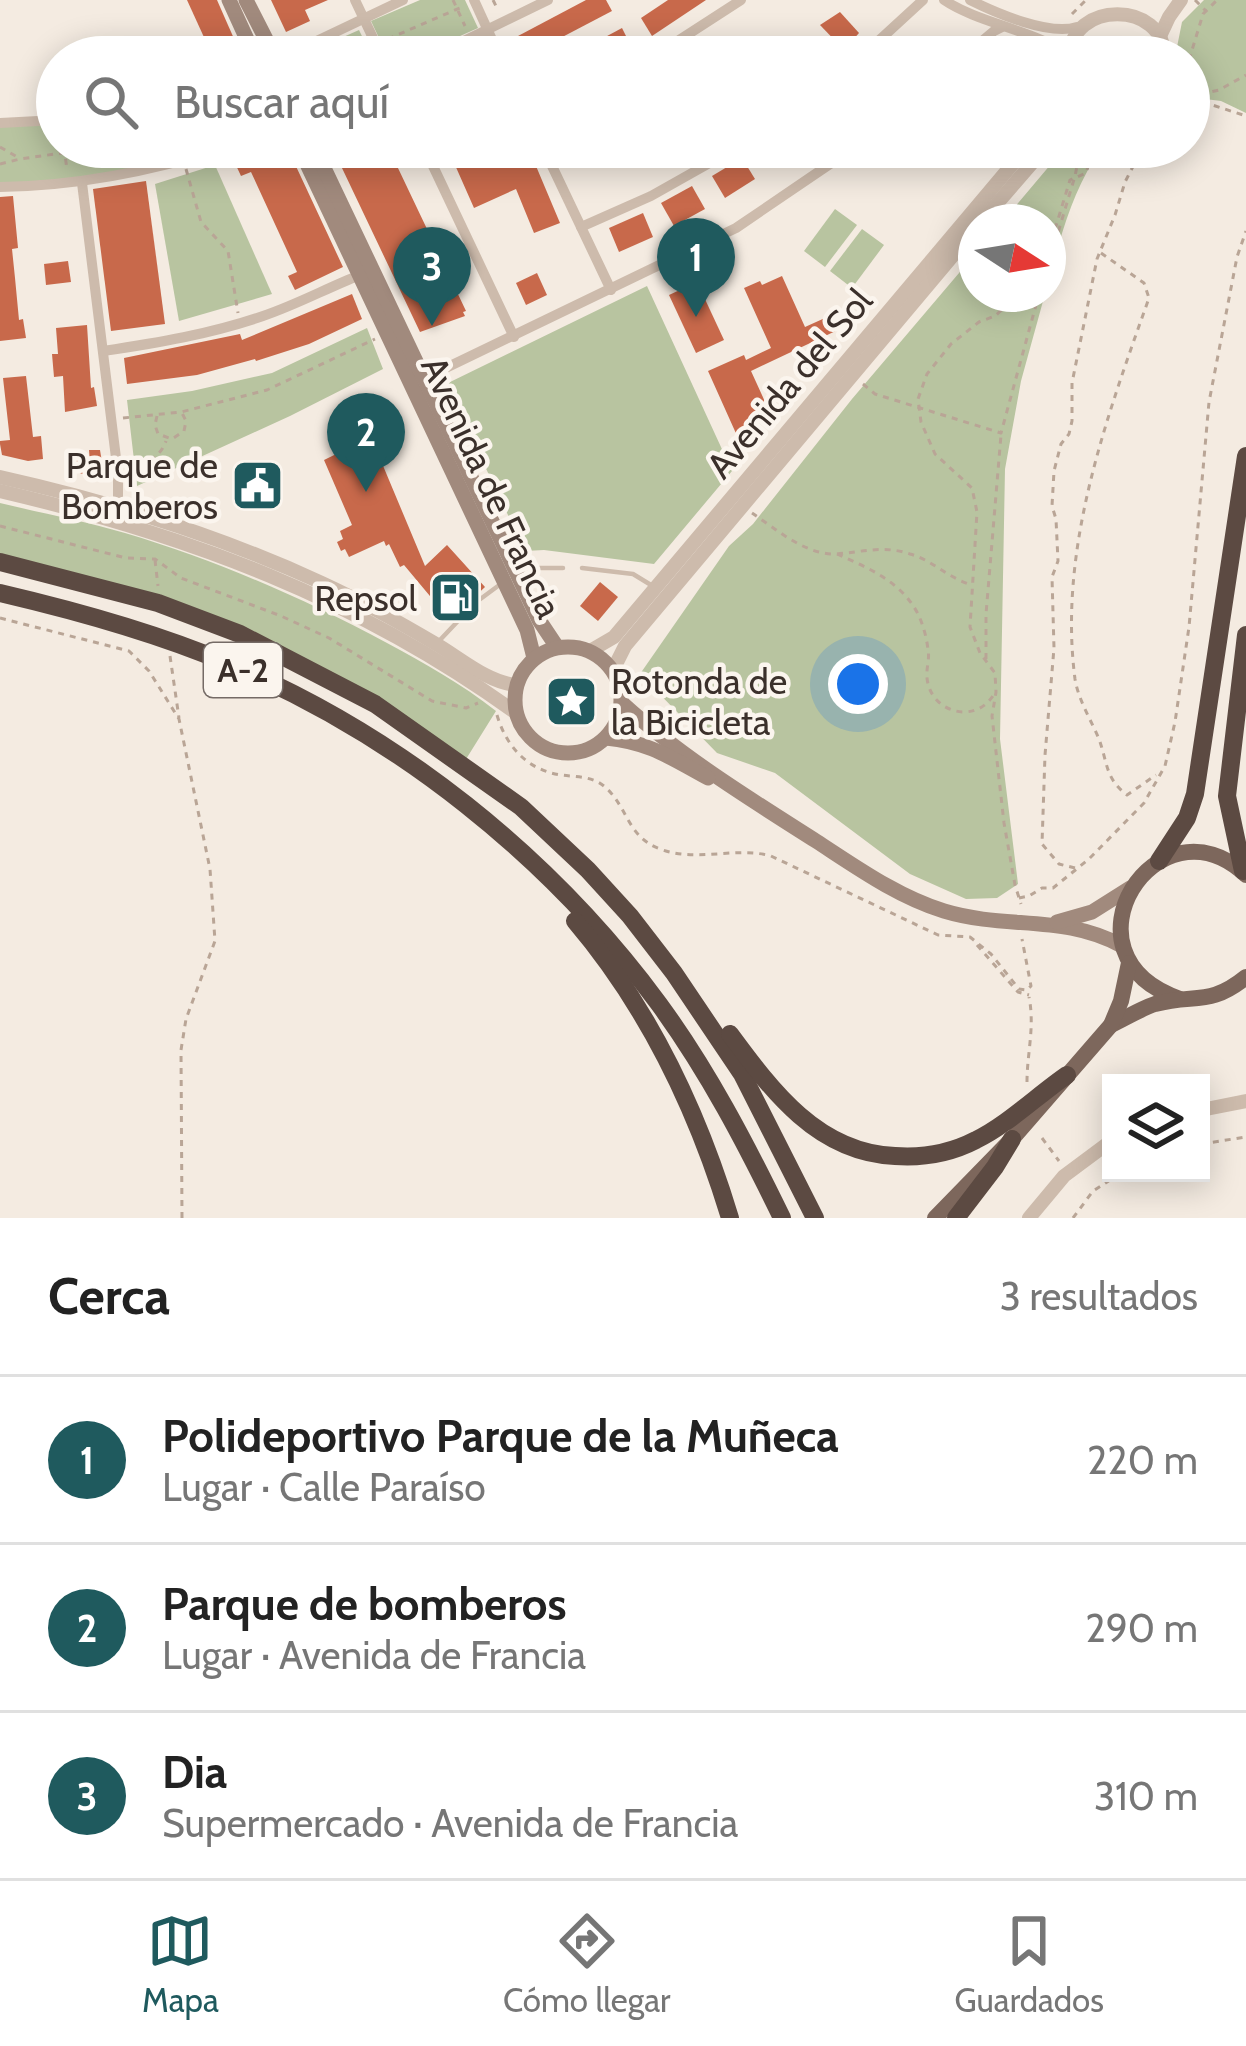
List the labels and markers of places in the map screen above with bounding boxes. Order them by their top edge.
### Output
pin: 1 [657,218,735,317]
pin: 3 [393,227,471,326]
pin: 2 [327,393,405,492]
place label: Parque de Bomberos [61,443,218,528]
public building icon: Parque de Bomberos [229,458,285,514]
fuel station icon: Repsol [428,570,484,626]
place label: Repsol [314,576,417,620]
place label: Rotonda de la Bicicleta [611,659,787,744]
place icon: Rotonda de la Bicicleta [544,674,600,730]

